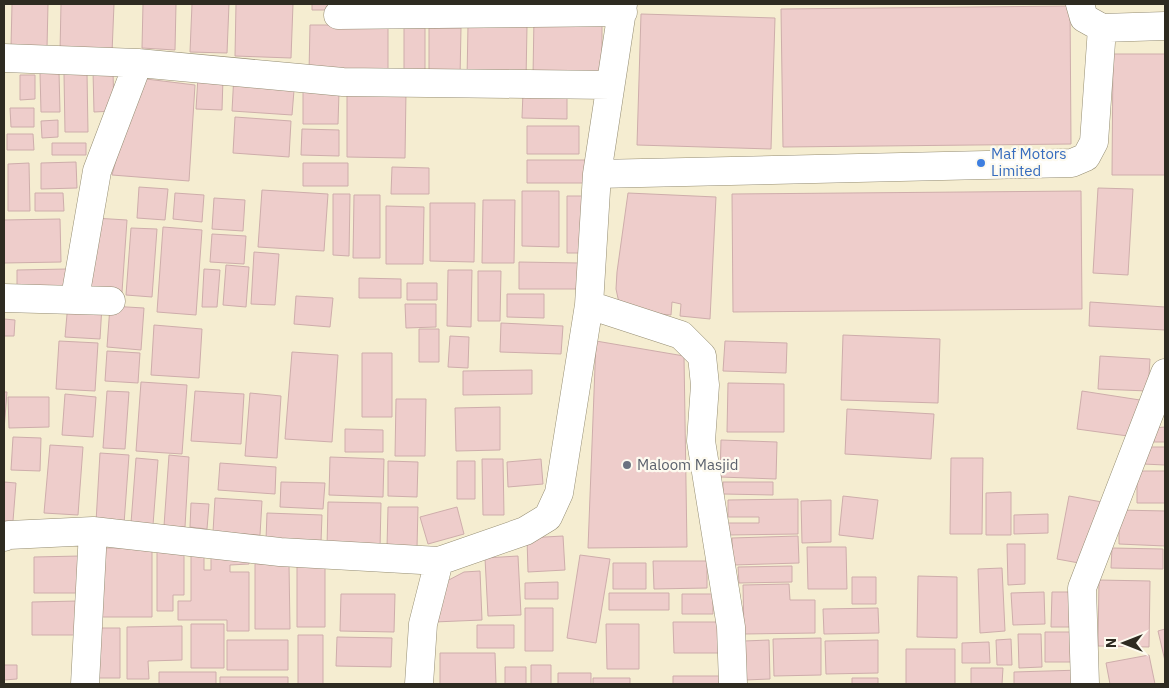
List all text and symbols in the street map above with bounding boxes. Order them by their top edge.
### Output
place label: Maf Motors Limited [991,144,1067,180]
marker: Maf Motors Limited [975,157,987,169]
place label: Maloom Masjid [637,455,738,474]
marker: Maloom Masjid [621,459,633,471]
north arrow [1099,618,1149,668]
text: N [1102,638,1120,648]

